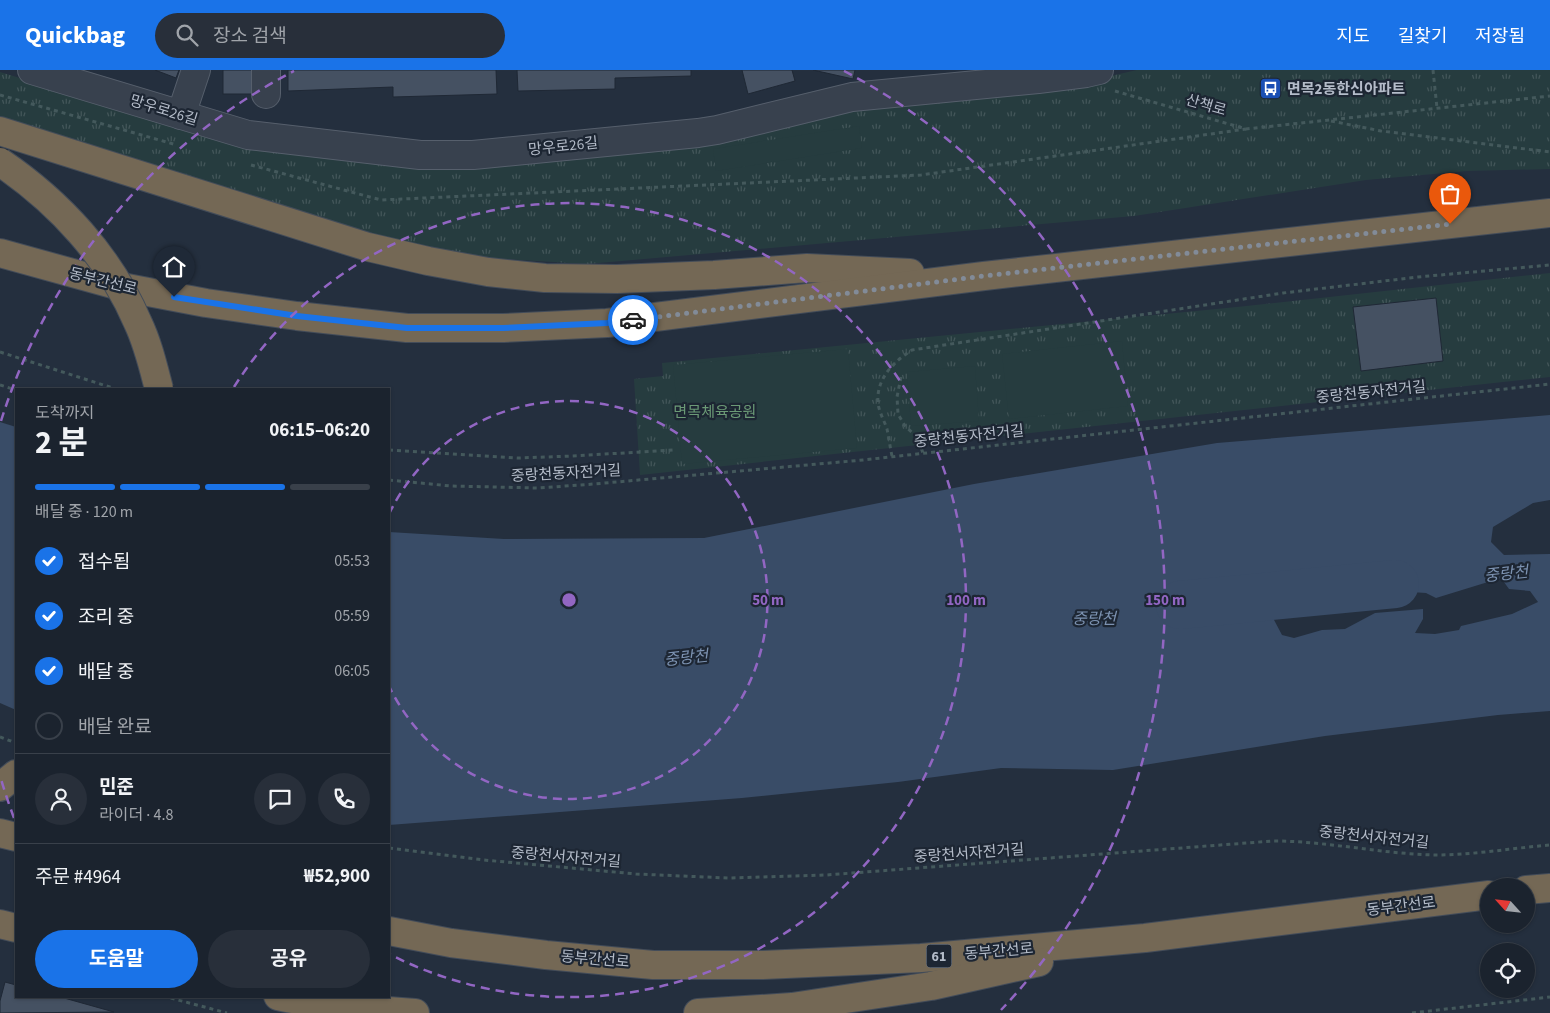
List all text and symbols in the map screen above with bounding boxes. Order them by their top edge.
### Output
search box [155,13,505,58]
text: Quickbag [25,18,125,53]
icon: search [173,21,201,49]
text: 장소 검색 [213,23,287,50]
text: 지도 [1337,24,1370,49]
text: 길찾기 [1398,24,1447,49]
text: 저장됨 [1475,24,1525,49]
bus stop icon: 면목2동한신아파트 [1259,77,1283,101]
place label: 면목2동한신아파트 [1287,79,1406,100]
street label: 망우로26길 [127,90,200,131]
street label: 산책로 [1183,90,1229,121]
street label: 망우로26길 [527,132,599,161]
pin [1429,173,1471,224]
icon: bag [1436,180,1464,208]
pin [153,246,195,297]
icon: home [160,253,188,281]
street label: 동부간선로 [67,263,139,300]
courier [608,295,658,345]
icon: car [619,306,647,334]
street label: 중랑천동자전거길 [1315,376,1427,409]
text: 도착까지 [35,402,94,424]
park label: 면목체육공원 [674,402,756,423]
text: 06:15–06:20 [269,417,370,444]
text: 2 분 [35,420,88,466]
street label: 중랑천동자전거길 [913,420,1025,453]
street label: 중랑천동자전거길 [510,460,622,487]
text: 배달 중 · 120 m [35,501,133,523]
icon: check [35,547,63,575]
text: 접수됨 [78,549,130,576]
text: 05:53 [334,550,370,572]
water label: 중랑천 [1483,561,1531,587]
text: 50 m [752,590,784,611]
text: 100 m [946,590,986,611]
text: 150 m [1145,590,1185,611]
centre of rings [560,591,578,609]
icon: check [35,602,63,630]
text: 조리 중 [78,604,134,631]
text: 05:59 [334,605,370,627]
water label: 중랑천 [1072,608,1118,630]
water label: 중랑천 [663,645,711,671]
icon: check [35,657,63,685]
text: 배달 중 [78,659,134,686]
text: 06:05 [334,660,370,682]
text: 배달 완료 [78,714,152,741]
button: person [35,773,87,825]
button: chat [254,773,306,825]
button: phone [318,773,370,825]
text: 민준 [99,774,134,801]
text: 라이더 · 4.8 [99,804,173,826]
street label: 중랑천서자전거길 [1318,821,1430,854]
street label: 중랑천서자전거길 [913,839,1025,868]
street label: 중랑천서자전거길 [510,842,622,873]
text: ₩52,900 [304,863,370,890]
text: 주문 #4964 [35,864,121,891]
north arrow [1480,878,1535,932]
map controls [1480,878,1535,998]
street label: 동부간선로 [1366,892,1437,921]
button: 도움말 [35,930,198,988]
button: 공유 [208,930,370,988]
street label: 동부간선로 [964,938,1034,965]
button: locate [1480,943,1535,998]
road number: 61 [926,944,952,968]
street label: 동부간선로 [560,946,630,973]

